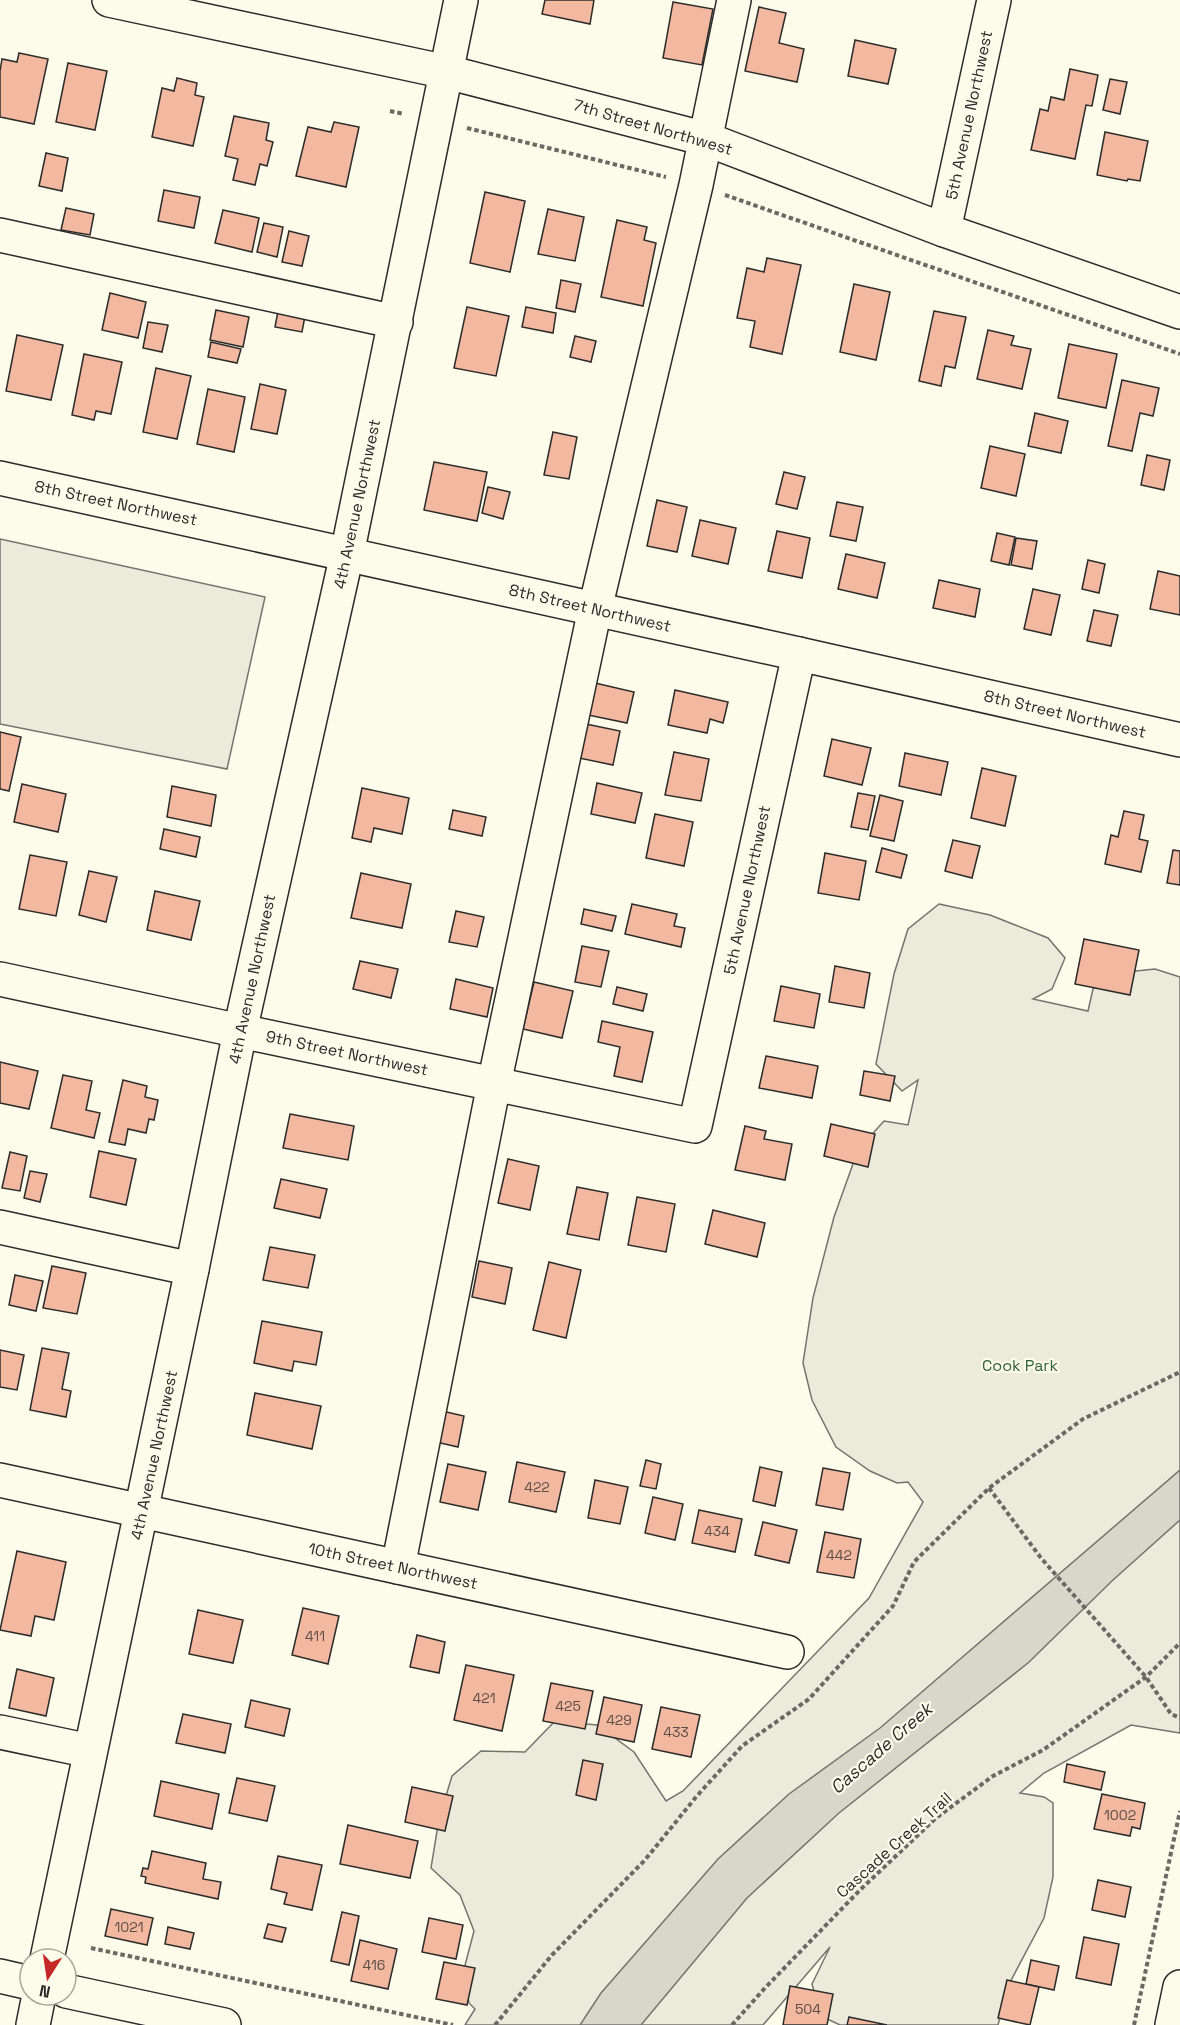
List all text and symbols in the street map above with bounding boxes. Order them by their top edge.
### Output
street label: 5th Avenue Northwest [941,28,997,202]
street label: 7th Street Northwest [571,94,735,160]
street label: 4th Avenue Northwest [329,417,385,591]
street label: 8th Street Northwest [33,476,199,530]
street label: 8th Street Northwest [507,579,673,637]
street label: 8th Street Northwest [982,685,1148,743]
street label: 5th Avenue Northwest [719,803,775,977]
street label: 4th Avenue Northwest [224,892,280,1066]
street label: 9th Street Northwest [264,1026,430,1080]
park label: Cook Park [982,1355,1058,1376]
street label: 4th Avenue Northwest [126,1368,182,1542]
house number: 422 [524,1478,550,1496]
house number: 434 [704,1522,730,1540]
street label: 10th Street Northwest [306,1538,480,1594]
house number: 442 [826,1546,852,1564]
house number: 411 [305,1627,325,1645]
house number: 421 [472,1689,496,1707]
water label: Cascade Creek [825,1696,939,1799]
house number: 425 [555,1697,581,1715]
house number: 429 [606,1711,632,1729]
house number: 433 [663,1723,689,1741]
street label: Cascade Creek Trail [832,1787,956,1903]
house number: 1002 [1104,1806,1136,1824]
house number: 1021 [114,1918,144,1936]
north arrow [18,1947,78,2007]
house number: 416 [363,1956,385,1974]
text: N [38,1980,52,2003]
house number: 504 [795,2000,821,2018]

